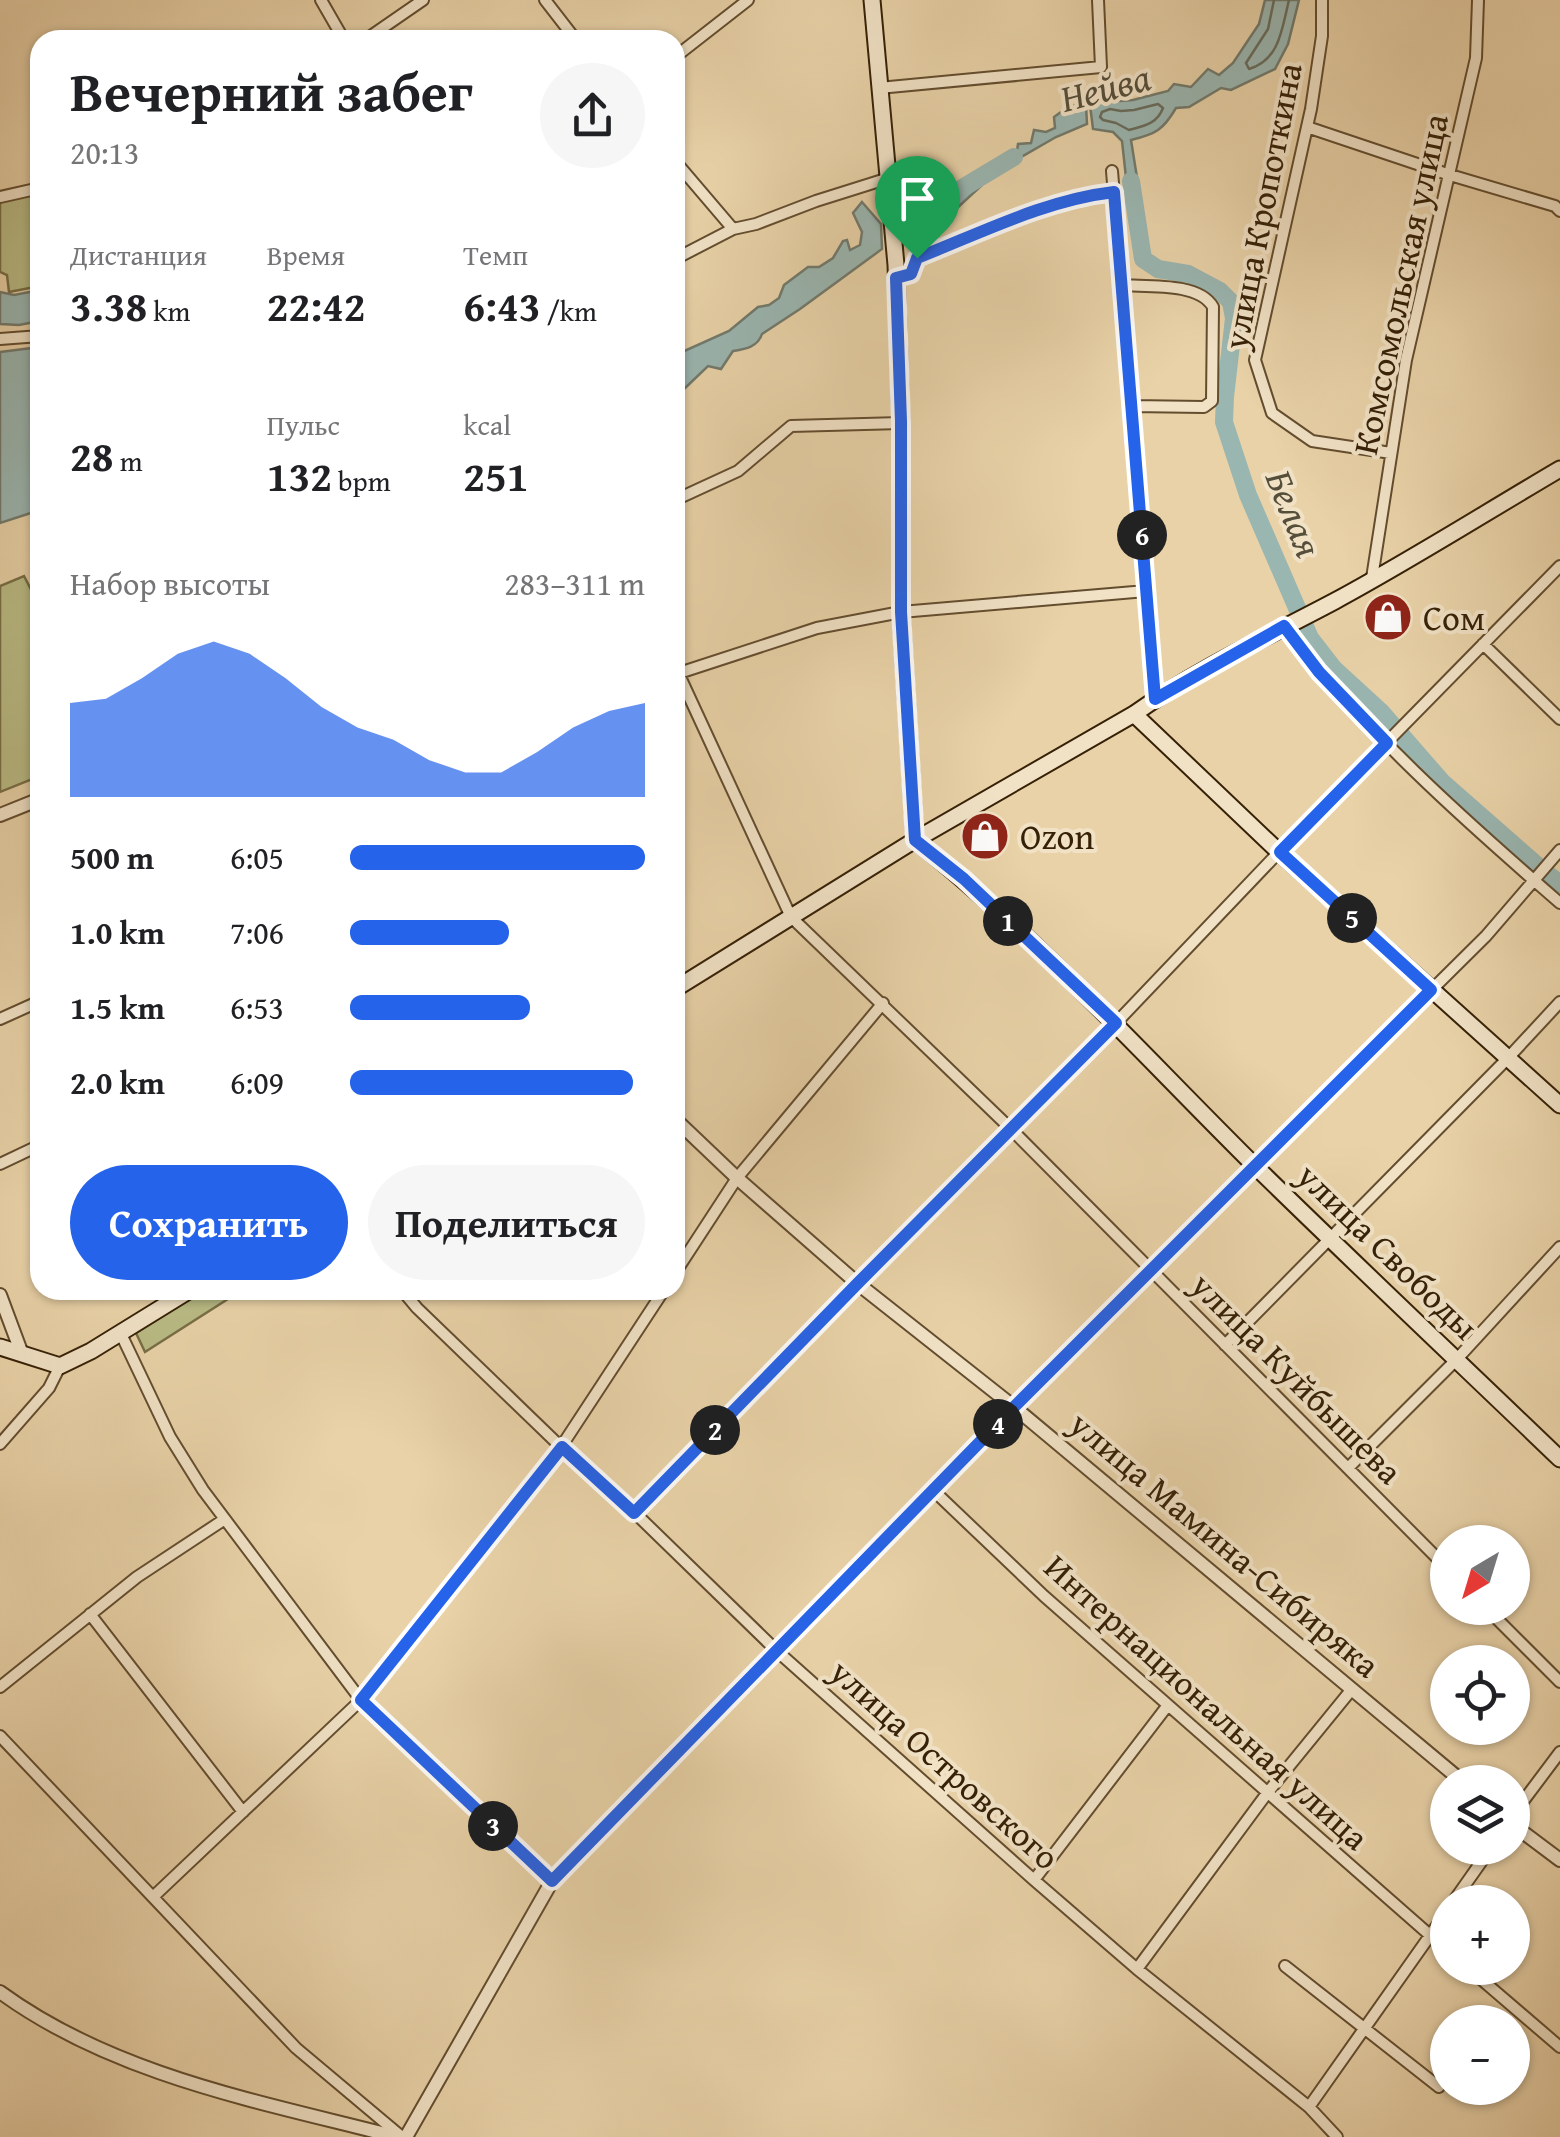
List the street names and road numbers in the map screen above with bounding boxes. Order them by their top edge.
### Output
street label: улица Кропоткина [1209,58,1315,355]
street label: Комсомольская улица [1339,109,1461,459]
street label: улица Свободы [1285,1150,1490,1351]
street label: улица Куйбышева [1179,1260,1415,1496]
street label: улица Мамина-Сибиряка [1058,1398,1392,1690]
street label: Интернациональная улица [1033,1542,1381,1862]
street label: улица Островского [818,1646,1071,1881]

